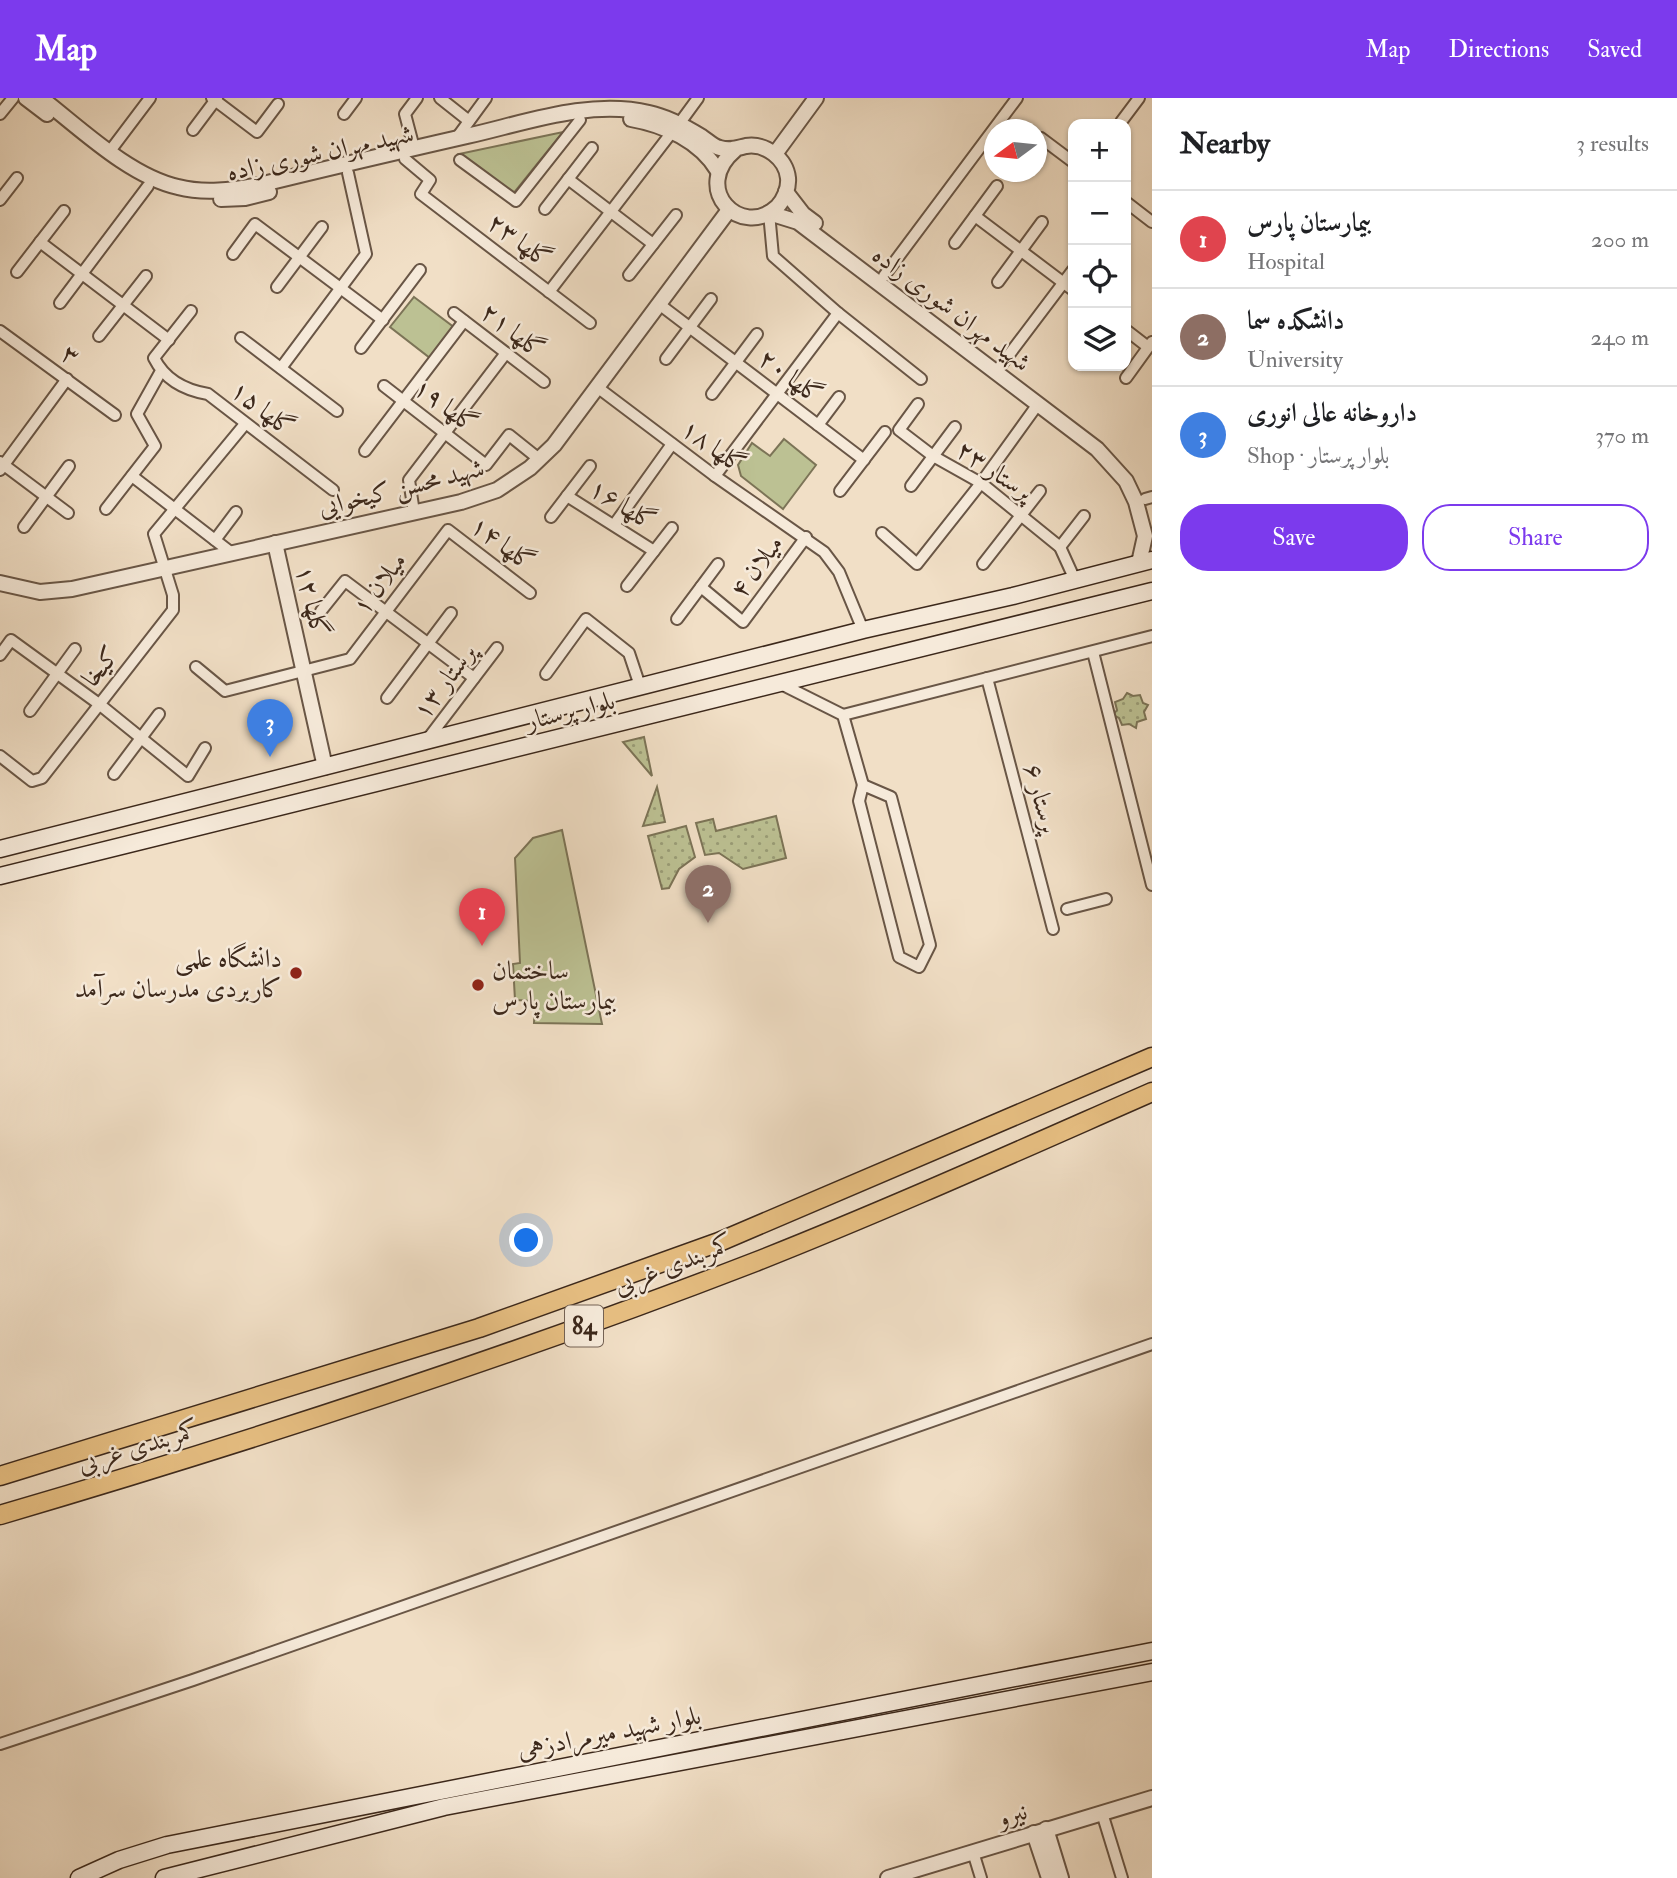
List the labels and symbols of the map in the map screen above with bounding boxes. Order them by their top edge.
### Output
street label: شهید مهران شوری زاده [224,118,417,188]
north arrow [984,119,1047,182]
street label: گلها ۲۳ [481,206,558,275]
street label: شهید مهران شوری زاده [866,239,1037,379]
street label: گلها ۲۱ [474,296,551,366]
street label: ۳ [55,337,86,372]
street label: گلها ۲۰ [752,342,829,411]
street label: گلها ۱۹ [407,371,484,440]
street label: گلها ۱۵ [224,374,301,444]
street label: گلها ۱۸ [675,413,752,481]
street label: پرستار ۲۳ [950,434,1041,509]
street label: شهید محسن کیخوایی [315,452,488,525]
street label: گلها ۱۶ [583,472,662,538]
street label: گلها ۱۴ [464,509,541,578]
street label: میلان ۴ [723,529,790,604]
street label: میلان ۱ [346,546,414,621]
street label: گلها ۱۲ [288,562,336,640]
street label: پرستار ۱۳ [406,636,485,725]
street label: کیخا [75,640,127,694]
street label: بلوار پرستار [519,684,618,738]
pin: 3 [247,699,293,757]
street label: پرستار ۶ [1016,760,1066,839]
pin: 2 [685,865,731,923]
pin: 1 [459,888,505,946]
place label: دانشگاه علمی کاربردی مدرسان سرآمد [75,942,282,1005]
place label: ساختمان بیمارستان پارس [492,955,616,1019]
marker: دانشگاه علمی کاربردی مدرسان سرآمد [288,965,304,981]
marker: ساختمان بیمارستان پارس [470,977,486,993]
your location [509,1223,543,1257]
street label: کمربندی غربی [609,1228,738,1304]
road number: 84 [565,1306,603,1346]
street label: کمربندی غربی [74,1413,203,1482]
street label: بلوار شهید میرمرادزهی [515,1699,704,1767]
street label: نیرو [990,1795,1031,1836]

